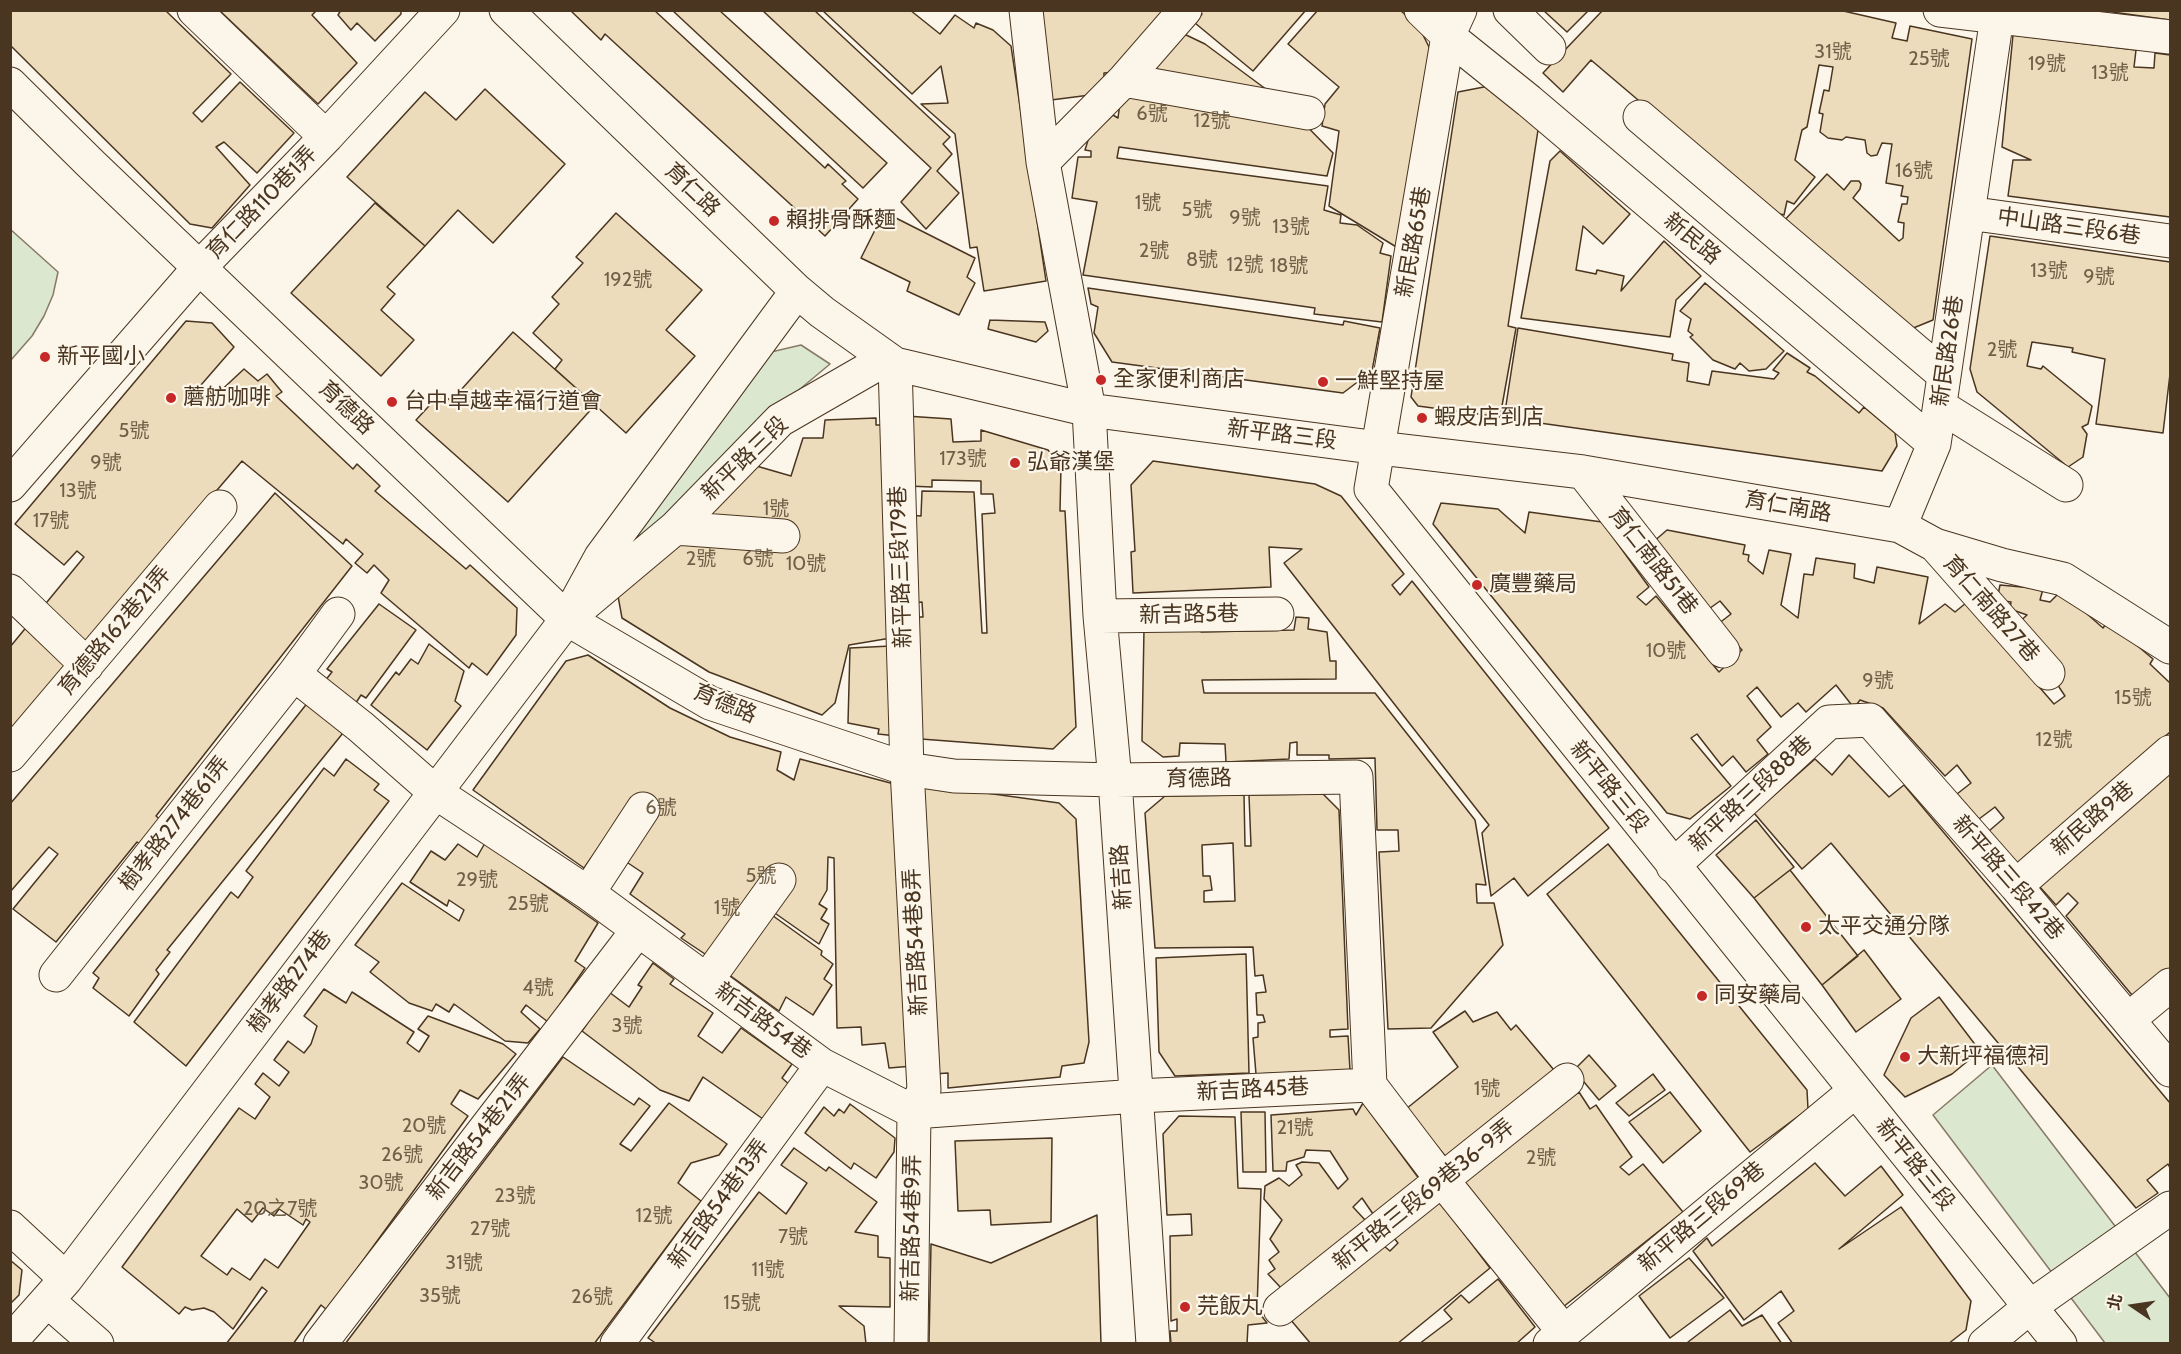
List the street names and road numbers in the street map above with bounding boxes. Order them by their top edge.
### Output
street label: 育仁路110巷1弄 [201,141,323,265]
street label: 育仁路 [659,158,725,222]
street label: 新民路65巷 [1391,184,1437,300]
street label: 中山路三段6巷 [1996,204,2142,250]
street label: 新民路 [1658,208,1726,270]
street label: 新民路26巷 [1927,294,1969,408]
street label: 育德路 [313,376,379,440]
street label: 新平路三段 [696,411,794,507]
street label: 新平路三段 [1226,415,1338,455]
street label: 新平路三段179巷 [885,485,917,649]
street label: 育仁南路 [1742,486,1834,528]
street label: 育仁南路51巷 [1603,502,1703,620]
street label: 育仁南路27巷 [1938,550,2044,668]
street label: 育德路162巷21弄 [53,561,177,701]
street label: 新吉路5巷 [1139,601,1239,629]
street label: 育德路 [689,679,761,729]
street label: 新平路三段88巷 [1684,730,1818,858]
street label: 新平路三段 [1564,736,1654,838]
street label: 樹孝路274巷61弄 [114,751,236,897]
street label: 育德路 [1166,765,1232,793]
street label: 新民路9巷 [2046,776,2140,862]
street label: 新平路三段42巷 [1947,810,2069,946]
street label: 新吉路 [1107,843,1137,911]
street label: 新吉路54巷8弄 [899,867,933,1017]
street label: 樹孝路274巷 [243,925,337,1039]
street label: 新吉路54巷 [710,977,816,1065]
street label: 新吉路54巷21弄 [421,1068,537,1206]
street label: 新吉路45巷 [1196,1074,1310,1106]
street label: 新平路三段69巷36-9弄 [1328,1114,1520,1276]
street label: 新平路三段 [1870,1114,1960,1216]
street label: 新吉路54巷13弄 [663,1134,775,1274]
street label: 新吉路54巷9弄 [898,1154,926,1302]
street label: 新平路三段69巷 [1633,1156,1771,1278]

